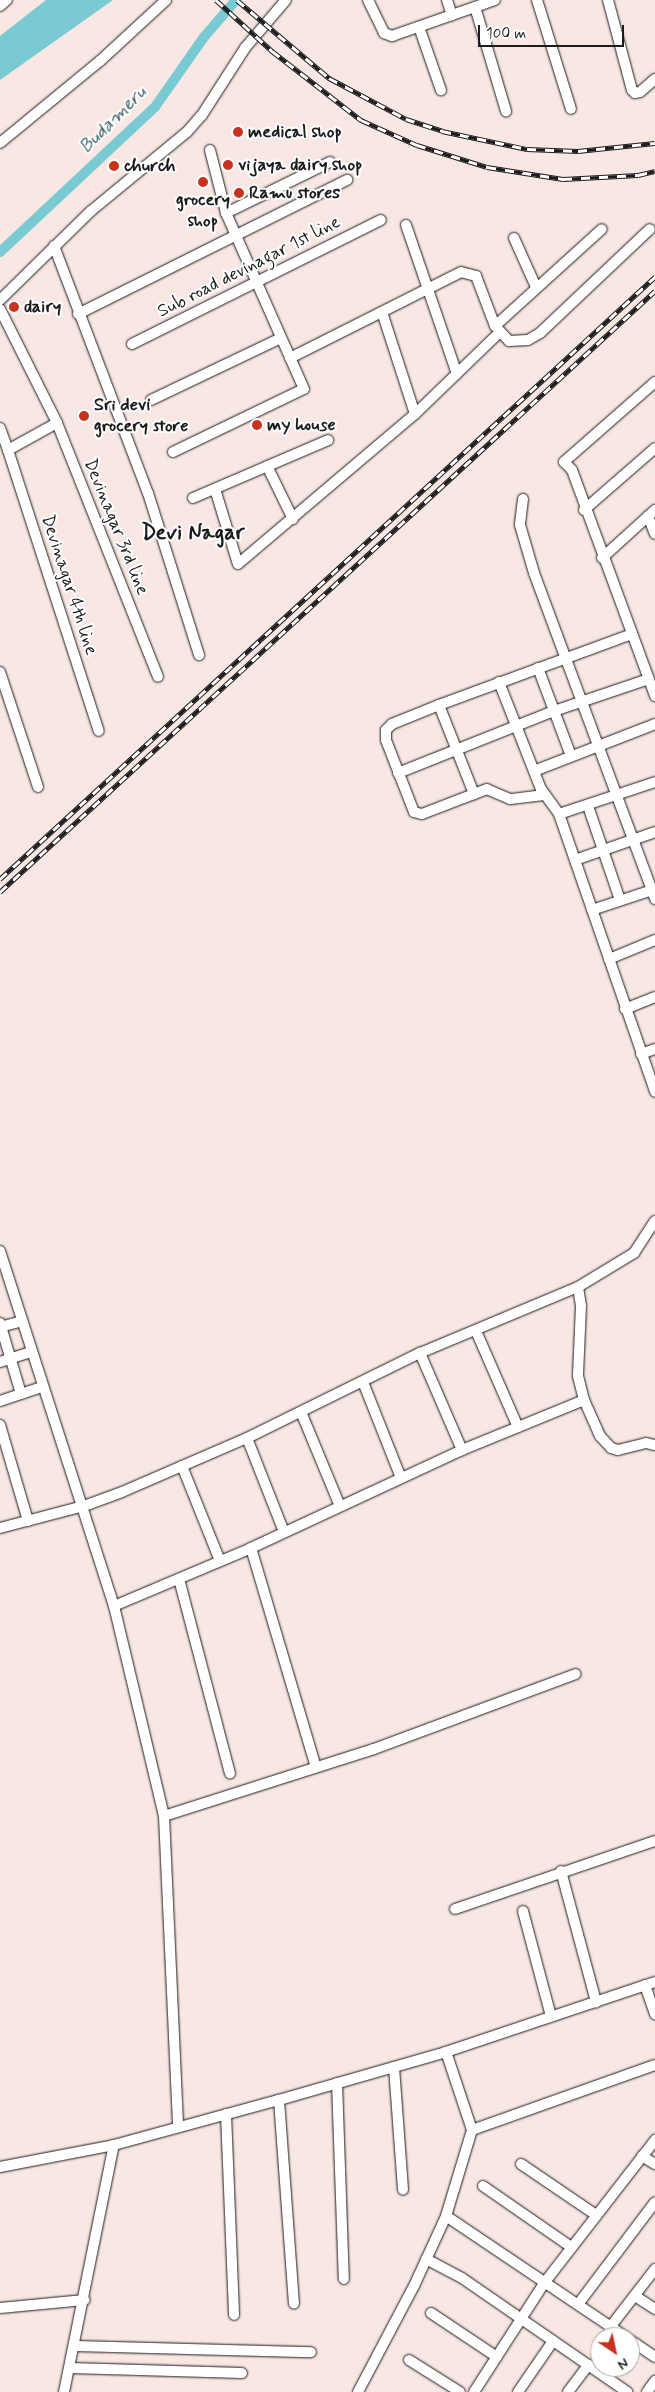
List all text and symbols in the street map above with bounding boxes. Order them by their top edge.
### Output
scale bar [480,15,626,47]
text: 100 m [486,24,526,44]
water label: Budameru [75,82,151,158]
place label: medical shop [248,121,342,143]
marker: medical shop [232,126,244,138]
place label: vijaya dairy shop [238,154,362,176]
place label: church [124,155,175,177]
marker: vijaya dairy shop [222,159,234,171]
marker: church [108,160,120,172]
marker: grocery shop [197,176,209,188]
place label: Ramu stores [249,182,340,204]
marker: Ramu stores [233,187,245,199]
place label: grocery shop [176,190,230,232]
street label: Sub road devinagar 1st line [151,210,347,324]
place label: dairy [24,296,61,318]
marker: dairy [8,301,20,313]
place label: Sri devi grocery store [94,395,188,438]
marker: Sri devi grocery store [78,410,90,422]
place label: my house [267,414,336,436]
marker: my house [251,419,263,431]
street label: Devinagar 3rd line [79,456,153,598]
street label: Devinagar 4th line [36,512,102,658]
district label: Devi Nagar [141,521,245,547]
north arrow [590,2327,640,2377]
text: N [614,2354,632,2374]

